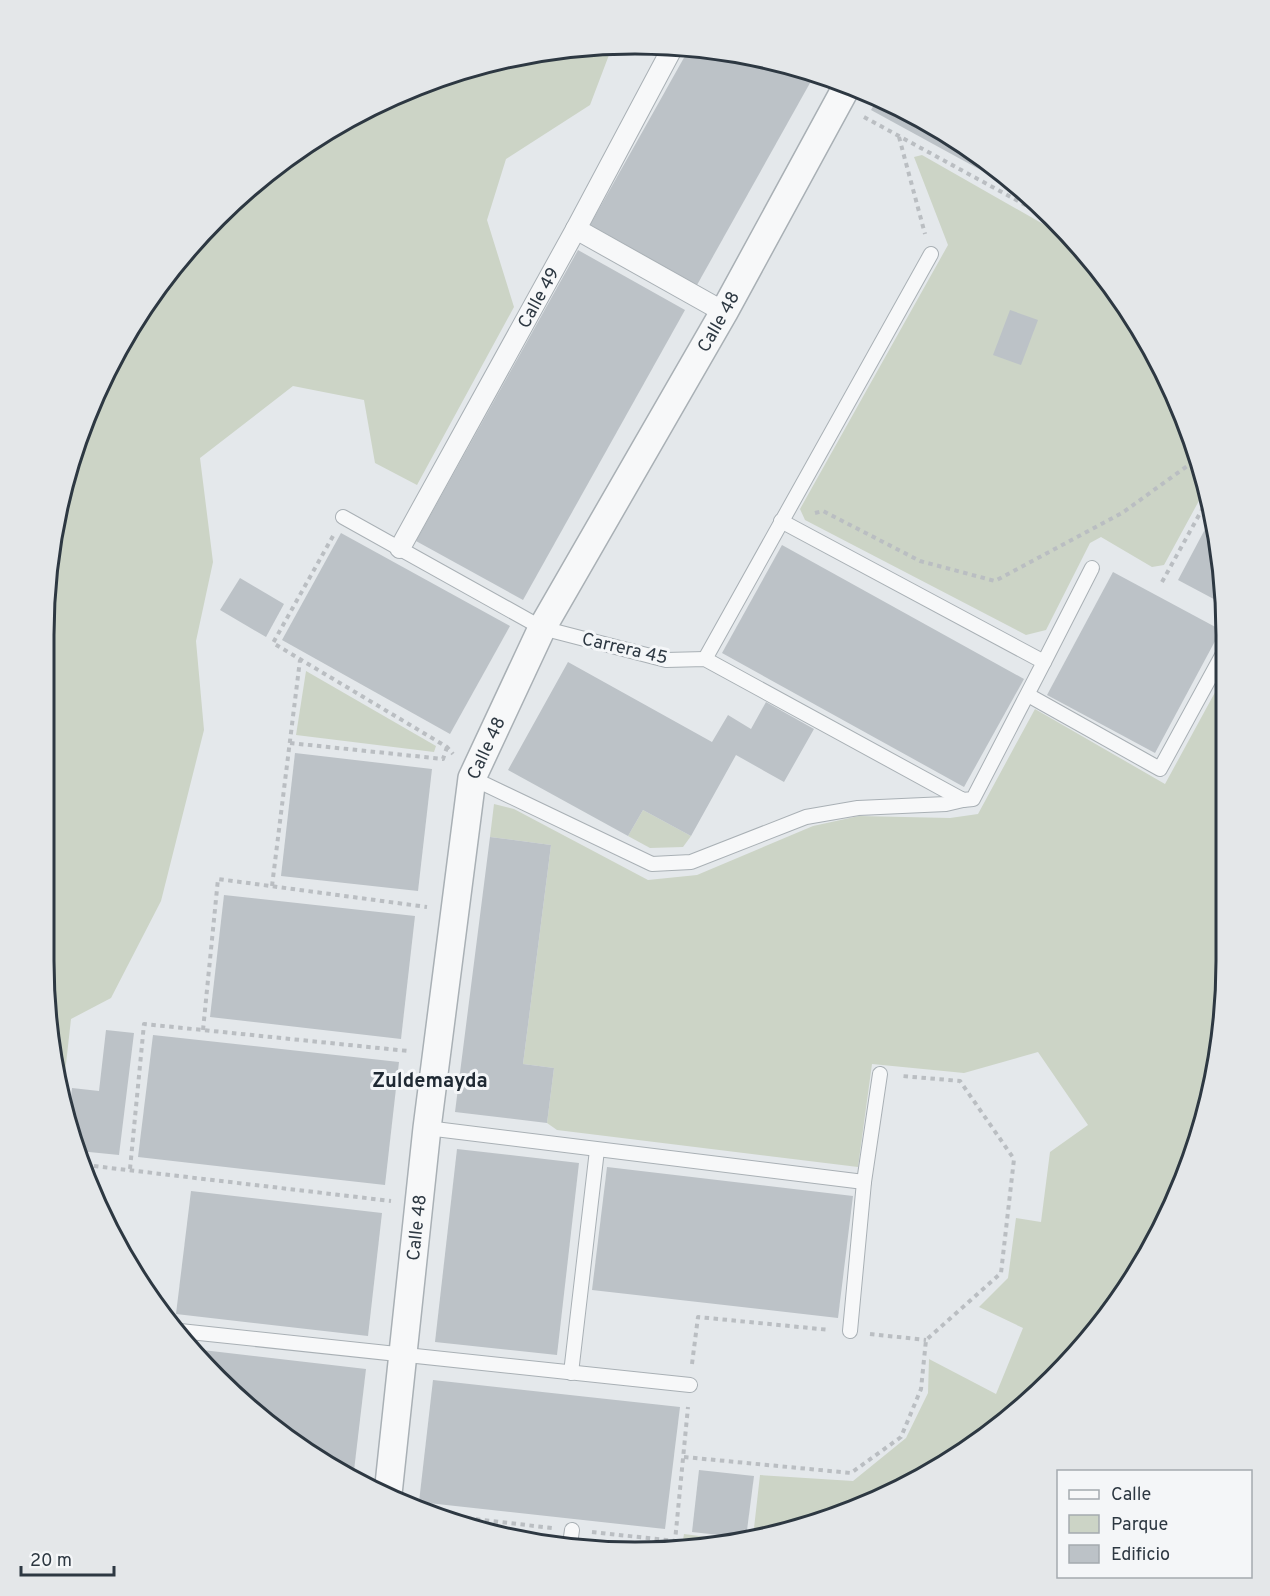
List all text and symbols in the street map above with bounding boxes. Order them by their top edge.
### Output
street label: Calle 49 [513,264,566,333]
street label: Calle 48 [693,288,746,357]
street label: Carrera 45 [580,628,670,670]
street label: Calle 48 [463,714,512,784]
district label: Zuldemayda [372,1069,488,1095]
street label: Calle 48 [403,1193,433,1262]
legend [1057,1470,1252,1578]
text: Calle [1111,1484,1151,1507]
text: Parque [1111,1514,1168,1537]
scale bar [21,1539,114,1577]
text: Edificio [1111,1544,1170,1567]
text: 20 m [30,1550,72,1573]

